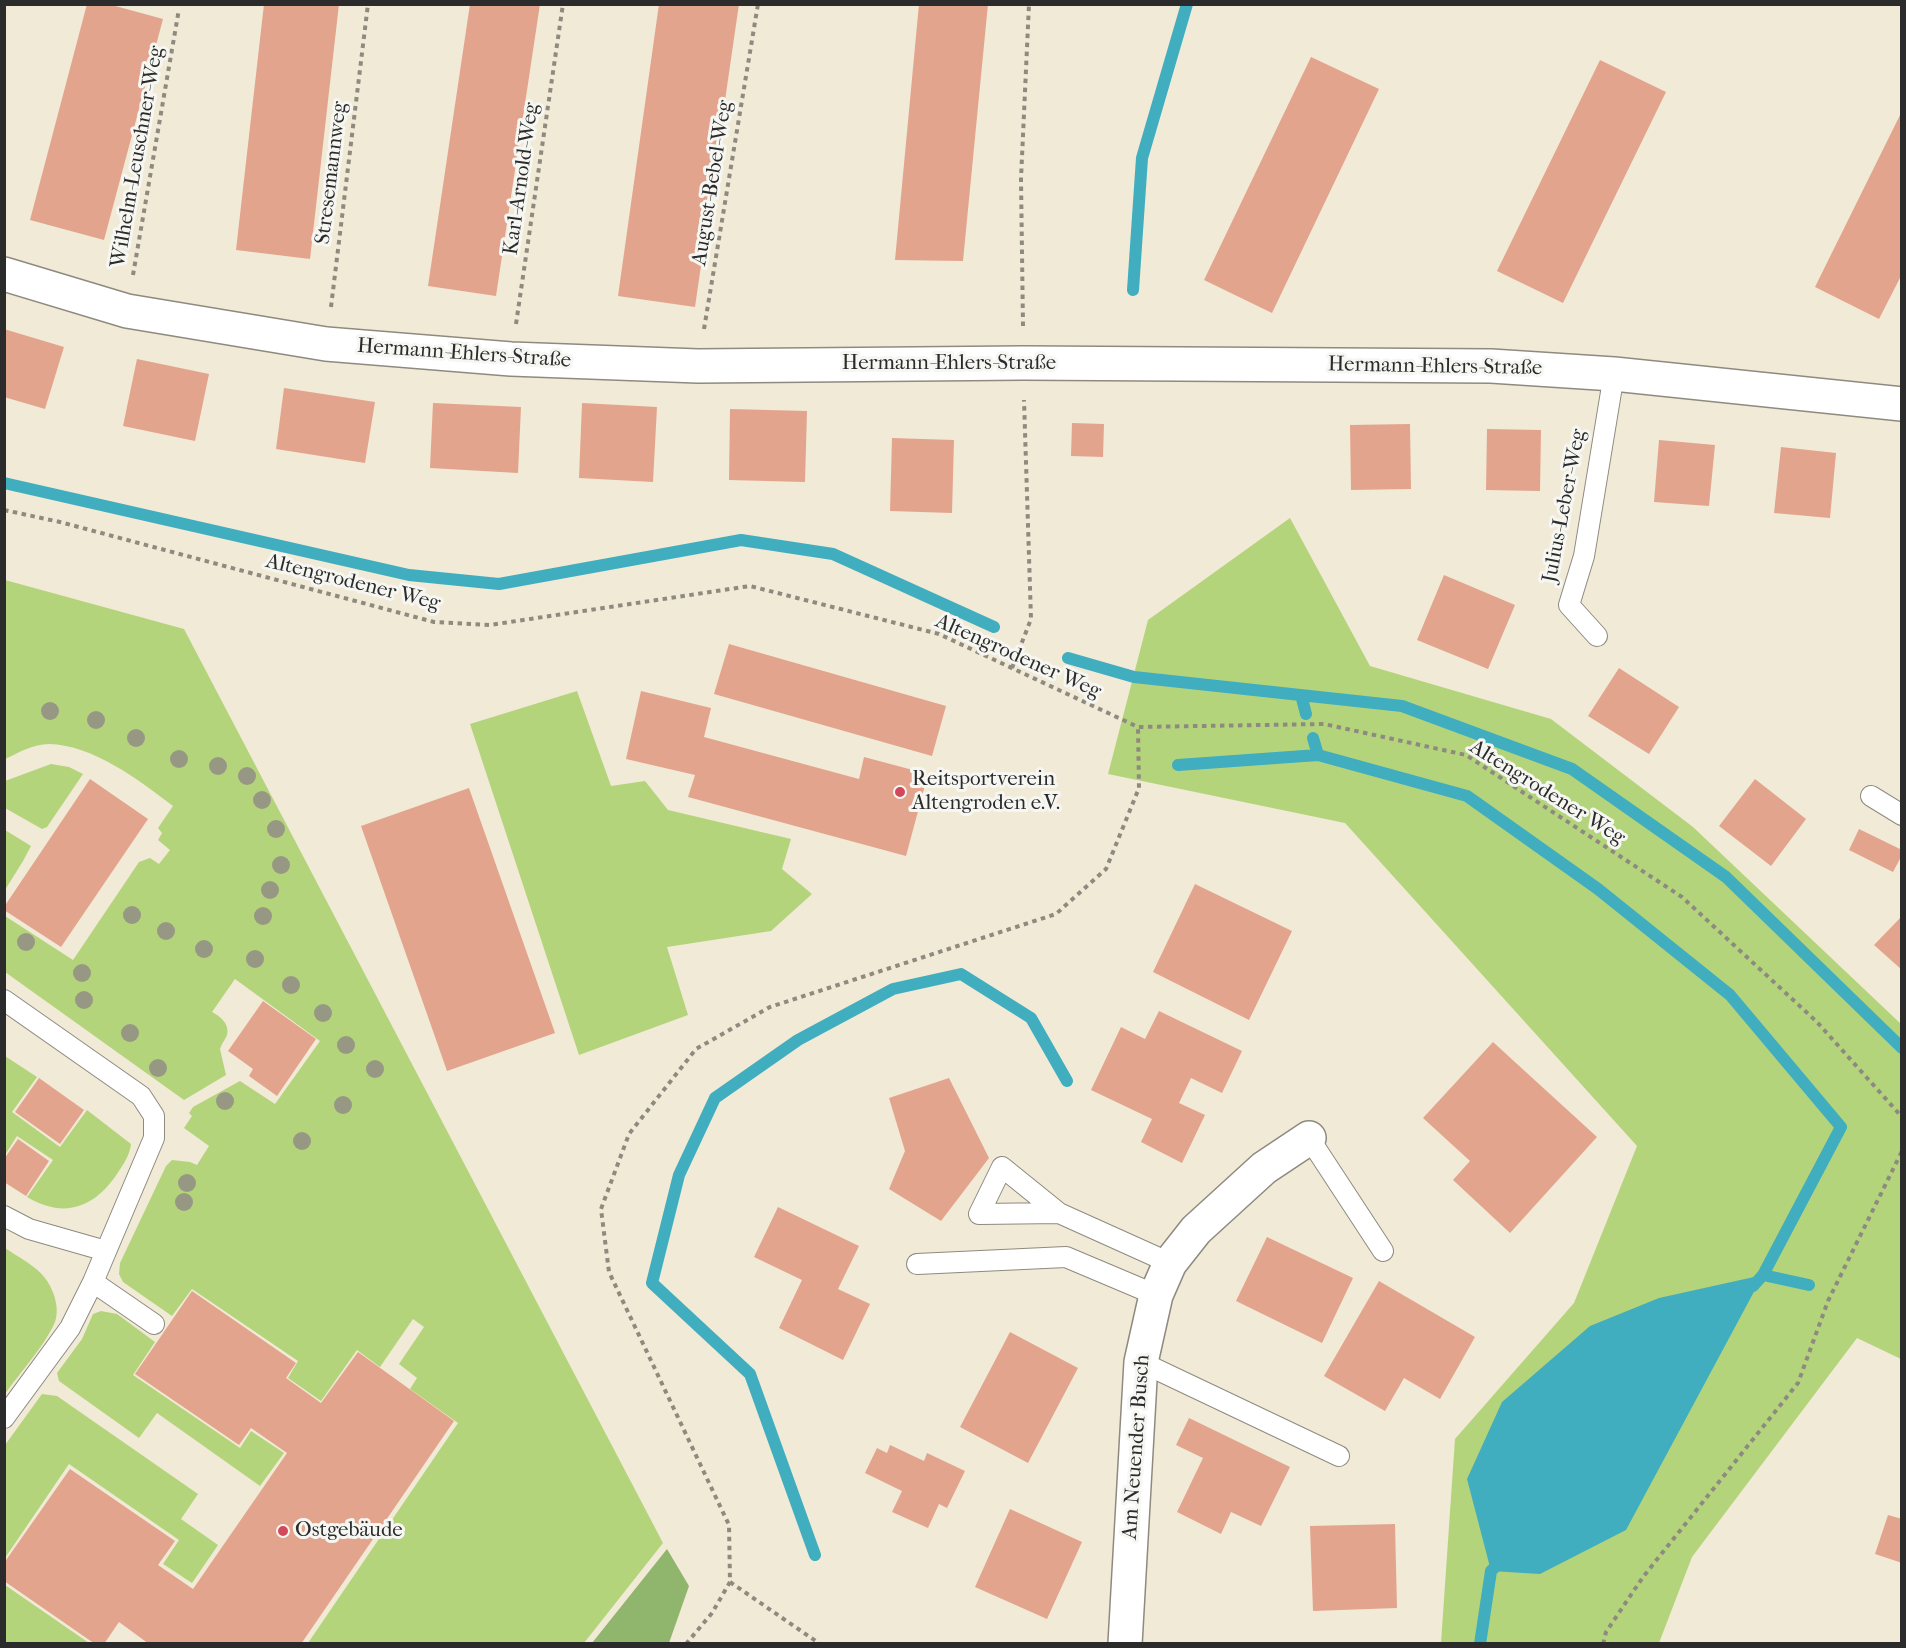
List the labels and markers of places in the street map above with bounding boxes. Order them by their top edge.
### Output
place label: Reitsportverein Altengroden e.V. [912,767,1060,817]
marker: Reitsportverein Altengroden e.V. [893,785,907,799]
place label: Ostgebäude [295,1518,403,1544]
marker: Ostgebäude [276,1524,290,1538]

